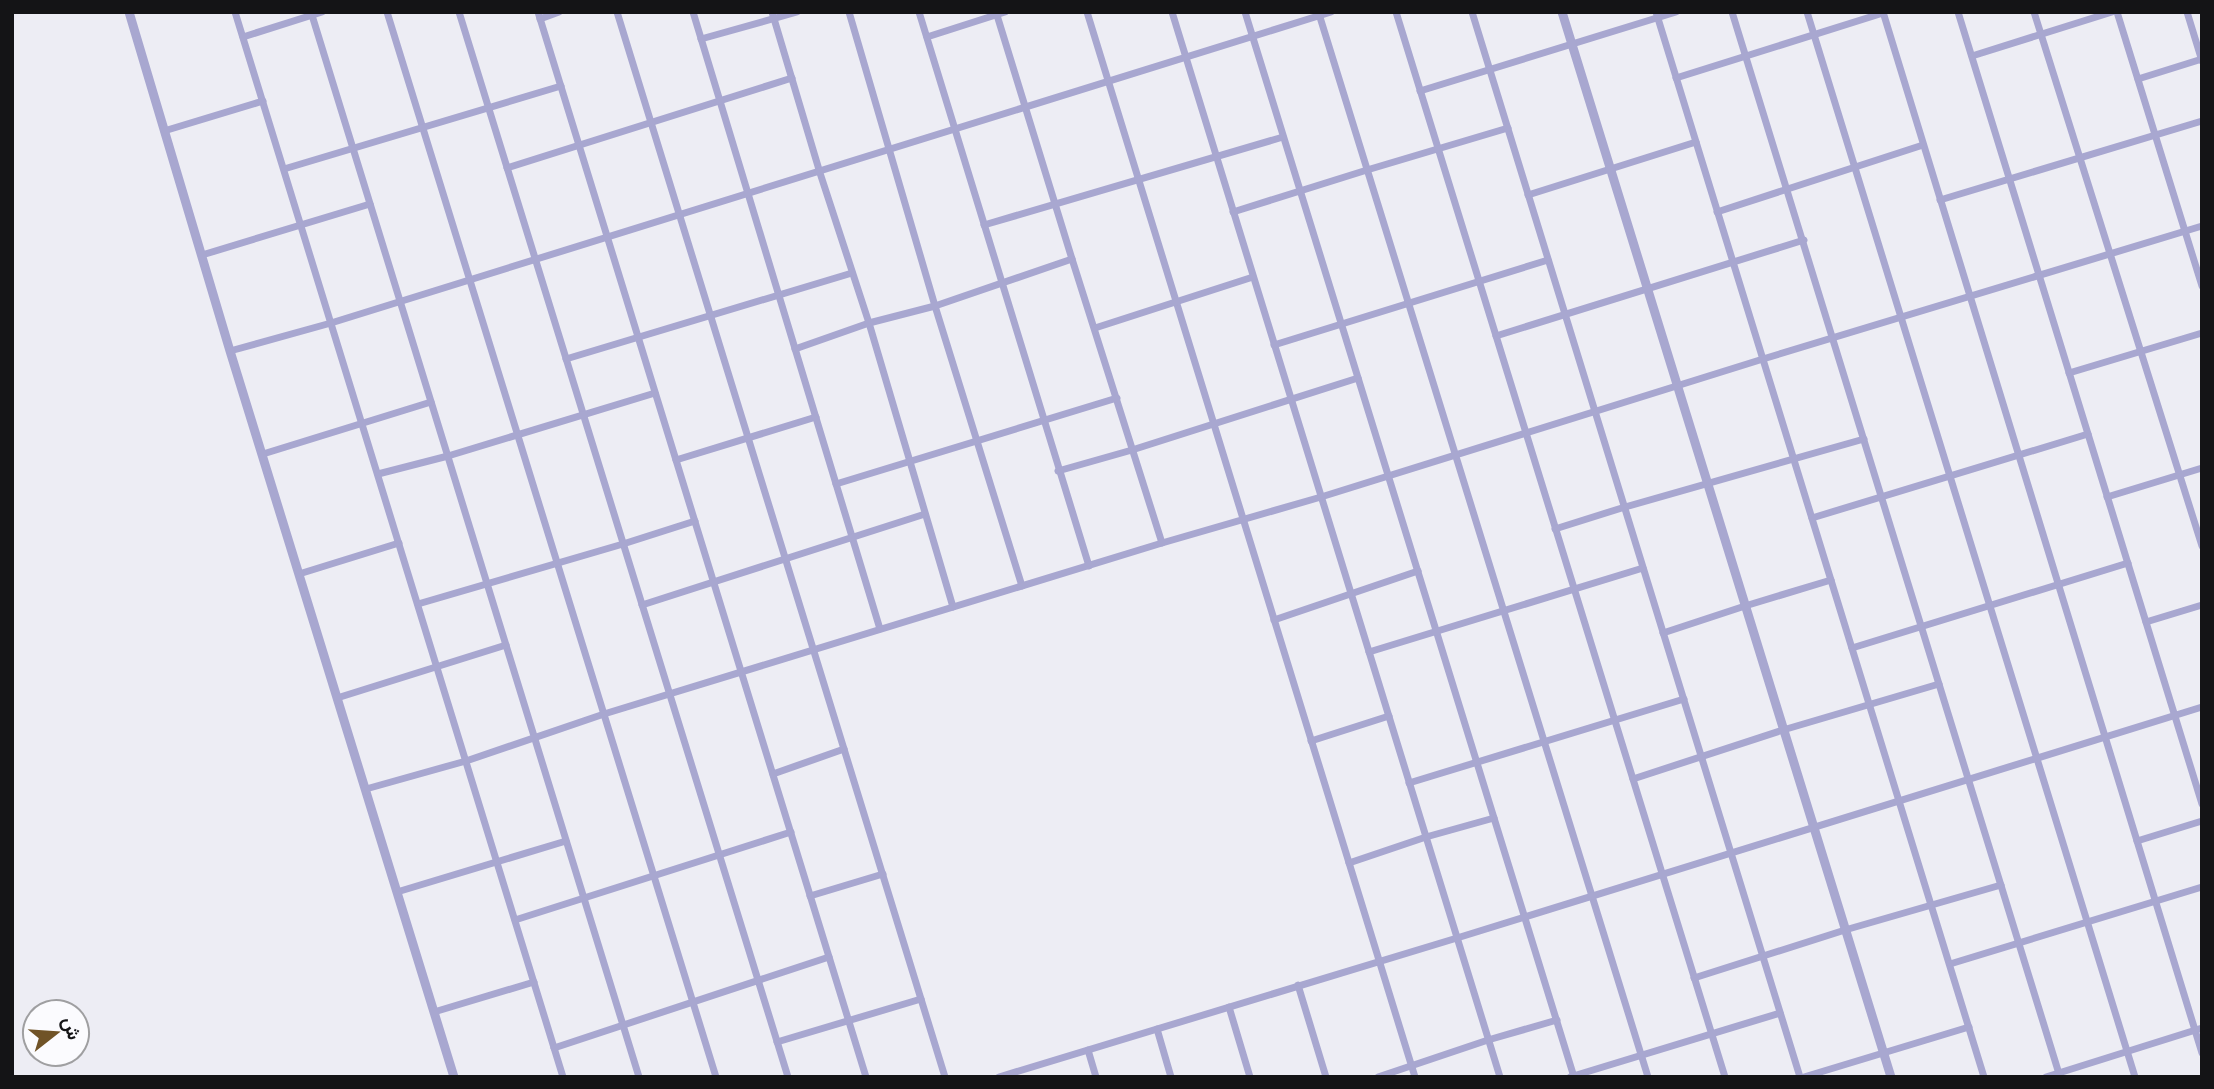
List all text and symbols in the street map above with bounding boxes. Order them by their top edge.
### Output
north arrow [21,998,91,1068]
text: ش [57,1014,86,1043]

